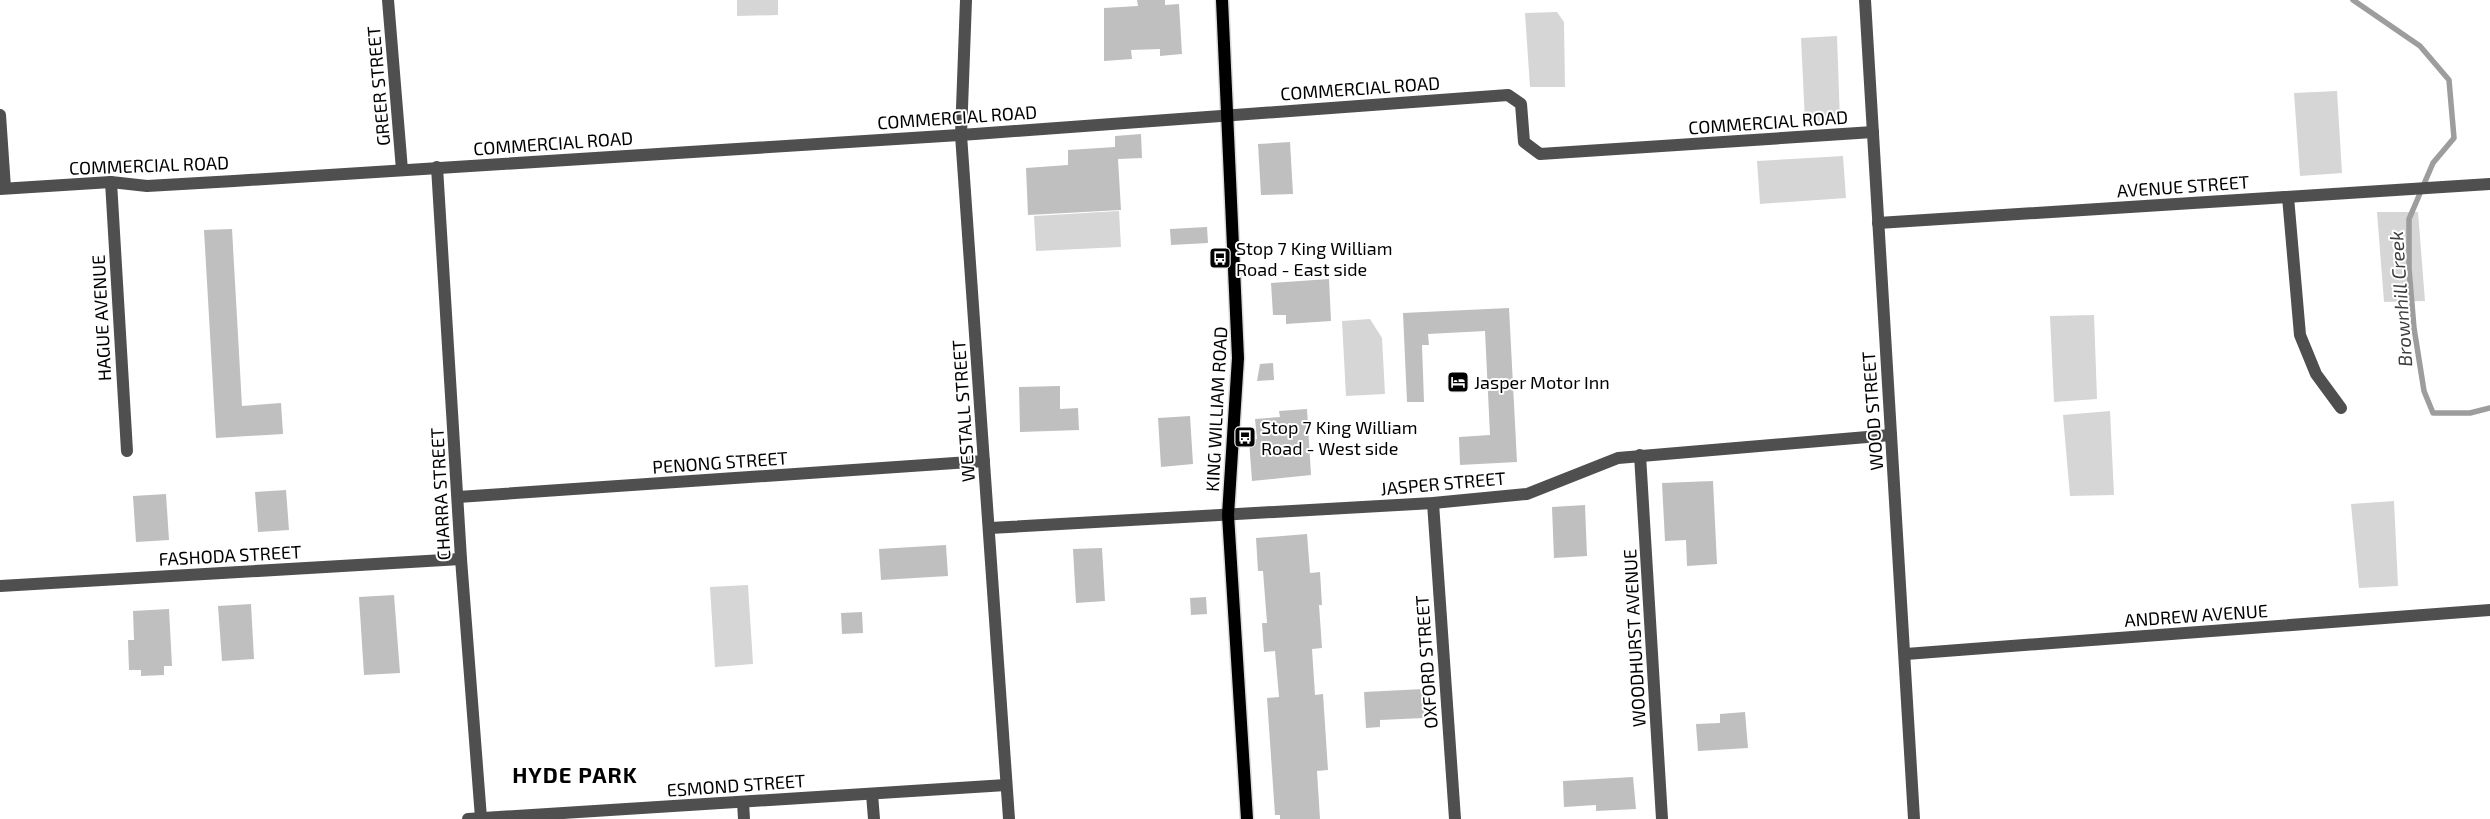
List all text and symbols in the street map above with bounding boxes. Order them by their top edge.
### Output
street label: GREER STREET [362,25,394,147]
street label: COMMERCIAL ROAD [1279,71,1441,105]
street label: COMMERCIAL ROAD [876,100,1038,134]
street label: COMMERCIAL ROAD [1687,105,1849,139]
street label: COMMERCIAL ROAD [472,126,634,160]
street label: COMMERCIAL ROAD [69,151,229,179]
street label: AVENUE STREET [2116,170,2250,202]
water label: Brownhill Creek [2384,230,2416,368]
place label: Stop 7 King William Road - East side [1236,237,1392,280]
bus stop icon: Stop 7 King William Road - East side [1208,246,1232,270]
street label: HAGUE AVENUE [87,254,115,382]
street label: KING WILLIAM ROAD [1201,326,1231,492]
street label: WESTALL STREET [947,339,979,483]
street label: WOOD STREET [1857,350,1887,471]
hotel icon: Jasper Motor Inn [1446,370,1470,394]
place label: Jasper Motor Inn [1474,371,1610,393]
place label: Stop 7 King William Road - West side [1261,416,1417,459]
bus stop icon: Stop 7 King William Road - West side [1233,425,1257,449]
street label: CHARRA STREET [426,427,454,561]
street label: PENONG STREET [652,446,789,478]
street label: JASPER STREET [1379,467,1507,499]
street label: FASHODA STREET [158,540,303,570]
street label: WOODHURST AVENUE [1618,548,1650,728]
street label: OXFORD STREET [1410,594,1442,729]
street label: ANDREW AVENUE [2124,599,2268,631]
district label: HYDE PARK [512,761,638,787]
street label: ESMOND STREET [666,769,807,801]

